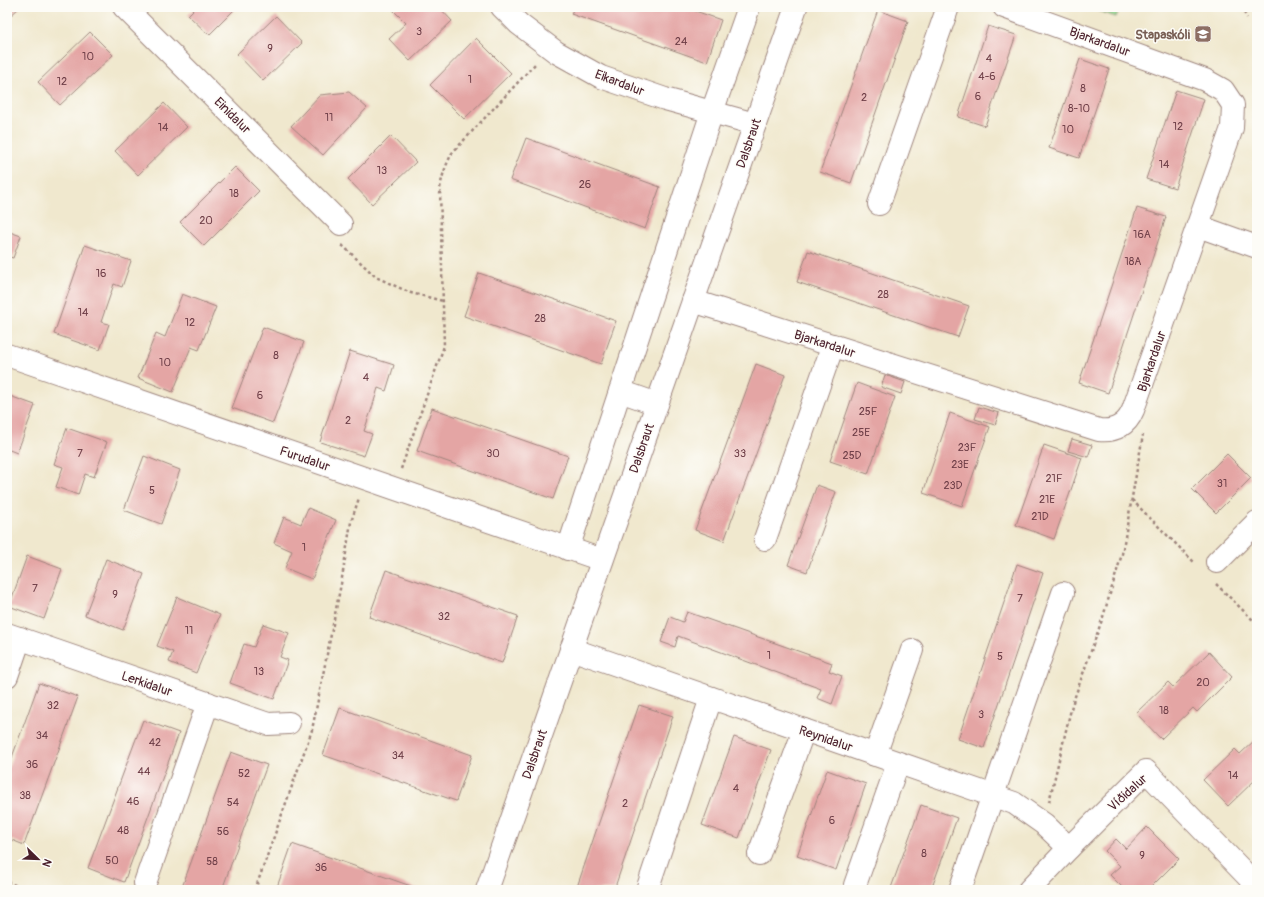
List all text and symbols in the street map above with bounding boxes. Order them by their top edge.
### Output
street label: Bjarkardalur [1067,24,1133,60]
school or university icon: Stapaskóli [1193,24,1213,44]
house number: 3 [416,25,422,38]
place label: Stapaskóli [1135,27,1191,43]
house number: 24 [675,35,688,48]
house number: 9 [267,42,273,55]
house number: 10 [82,50,94,63]
house number: 4 [986,52,993,65]
street label: Eikardalur [593,66,647,100]
house number: 4-6 [978,70,996,83]
house number: 1 [468,73,472,86]
house number: 12 [57,75,67,88]
house number: 8 [1080,82,1086,95]
house number: 6 [975,90,981,103]
house number: 2 [861,91,867,104]
street label: Einidalur [211,94,254,138]
house number: 8-10 [1068,102,1090,115]
house number: 11 [325,111,333,124]
street label: Dalsbraut [733,116,765,170]
house number: 12 [1173,120,1183,133]
house number: 14 [158,121,169,134]
house number: 10 [1062,123,1074,136]
house number: 14 [1159,158,1170,171]
house number: 13 [377,164,387,177]
house number: 26 [579,178,591,191]
house number: 18 [229,187,239,200]
house number: 20 [199,214,213,227]
house number: 16A [1133,228,1151,241]
house number: 18A [1125,255,1141,268]
house number: 16 [96,267,106,280]
house number: 28 [877,288,889,301]
house number: 14 [78,306,89,319]
house number: 28 [534,312,546,325]
house number: 12 [185,316,195,329]
street label: Bjarkardalur [792,327,858,361]
street label: Bjarkardalur [1134,328,1170,394]
house number: 8 [273,349,279,362]
house number: 10 [159,356,171,369]
house number: 4 [363,371,370,384]
house number: 6 [257,389,263,402]
house number: 25F [859,405,878,418]
house number: 2 [345,414,351,427]
street label: Dalsbraut [626,421,658,475]
house number: 25E [852,426,870,439]
house number: 23F [958,441,977,454]
street label: Furudalur [277,443,332,475]
house number: 7 [77,447,83,460]
house number: 30 [486,447,500,460]
house number: 33 [734,447,746,460]
house number: 25D [842,449,862,462]
house number: 23E [951,458,969,471]
house number: 21F [1045,472,1063,485]
house number: 31 [1217,477,1227,490]
house number: 23D [944,479,963,492]
house number: 5 [149,484,155,497]
house number: 21E [1039,493,1055,506]
house number: 21D [1031,510,1049,523]
house number: 1 [302,541,306,554]
house number: 7 [32,582,38,595]
house number: 9 [112,588,118,601]
house number: 7 [1017,592,1023,605]
house number: 32 [438,610,450,623]
house number: 11 [185,624,193,637]
house number: 1 [767,649,771,662]
house number: 5 [997,650,1003,663]
house number: 13 [254,665,264,678]
street label: Lerkidalur [119,668,175,700]
house number: 20 [1196,676,1210,689]
house number: 32 [47,699,59,712]
house number: 18 [1159,704,1169,717]
house number: 3 [978,708,984,721]
street label: Reynidalur [797,722,855,756]
street label: Dalsbraut [519,727,551,781]
house number: 34 [36,729,49,742]
house number: 42 [149,736,161,749]
house number: 34 [392,749,405,762]
house number: 36 [26,758,38,771]
house number: 44 [138,765,151,778]
house number: 52 [238,767,250,780]
house number: 14 [1228,769,1239,782]
street label: Víðidalur [1105,771,1151,815]
house number: 4 [733,782,740,795]
house number: 38 [19,789,31,802]
house number: 46 [127,795,139,808]
house number: 54 [227,796,240,809]
house number: 2 [622,797,628,810]
house number: 6 [829,814,835,827]
house number: 48 [117,824,129,837]
house number: 56 [217,825,229,838]
north arrow [18,839,58,879]
house number: 8 [921,847,927,860]
house number: 9 [1139,849,1145,862]
house number: 50 [105,854,119,867]
house number: 58 [206,855,218,868]
text: N [39,857,54,869]
house number: 36 [315,861,327,874]

